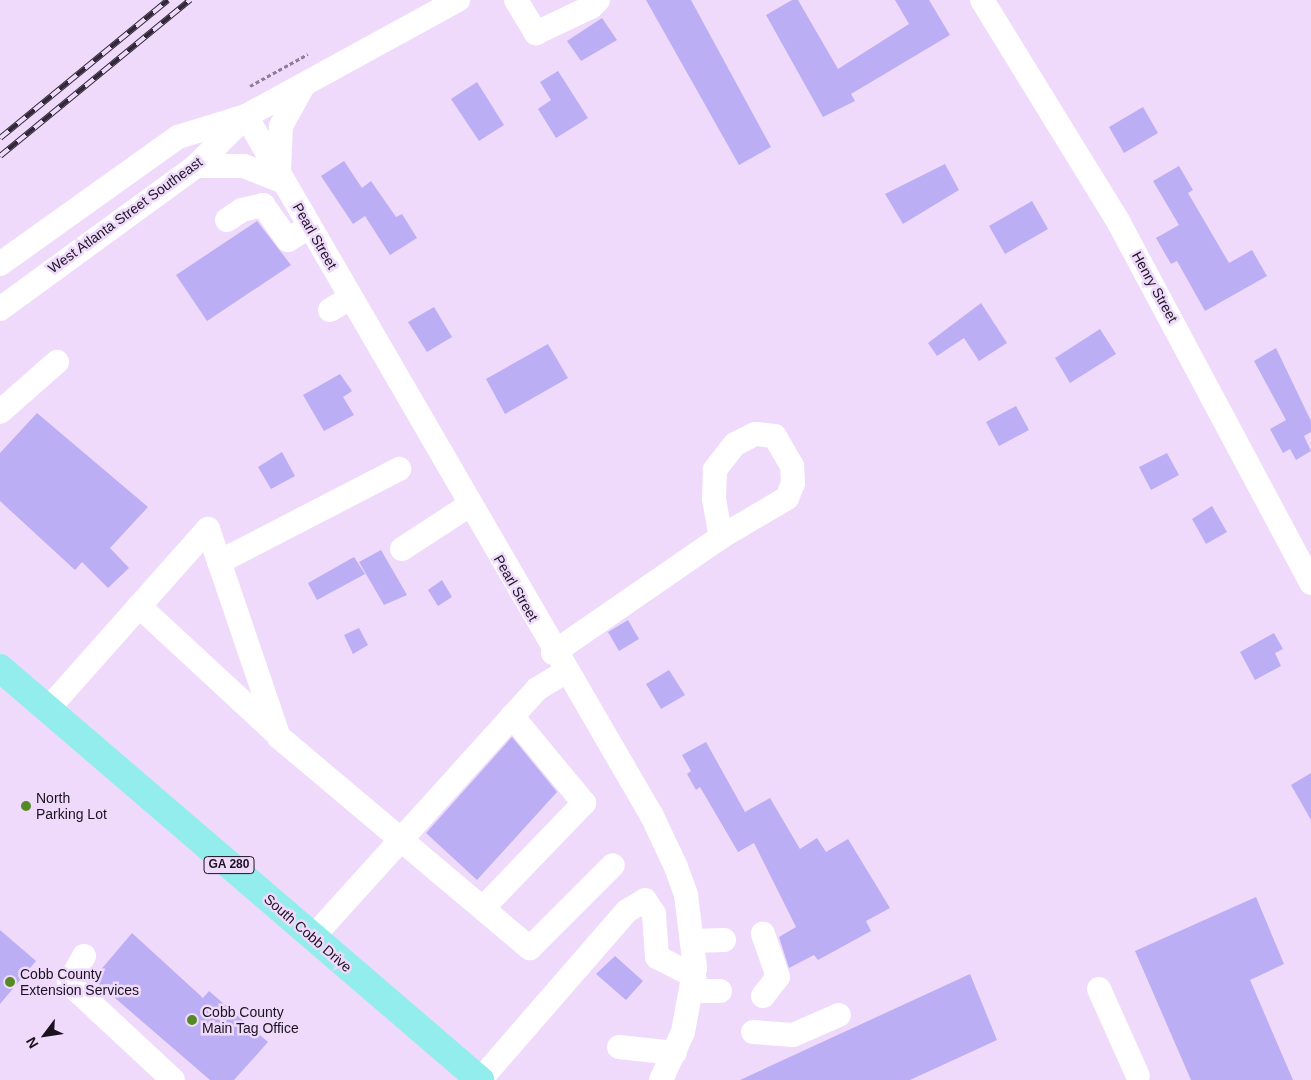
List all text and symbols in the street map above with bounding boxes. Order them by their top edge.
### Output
street label: West Atlanta Street Southeast [44,153,206,277]
street label: Pearl Street [289,200,341,272]
street label: Henry Street [1129,249,1181,325]
street label: Pearl Street [490,552,542,624]
place label: North Parking Lot [36,790,107,822]
marker: North Parking Lot [20,800,32,812]
road number: GA 280 [203,856,255,874]
street label: South Cobb Drive [261,890,355,976]
place label: Cobb County Extension Services [20,966,139,999]
marker: Cobb County Extension Services [4,976,16,988]
place label: Cobb County Main Tag Office [202,1004,299,1036]
north arrow [20,1010,70,1060]
marker: Cobb County Main Tag Office [186,1014,198,1026]
text: N [23,1034,42,1051]

